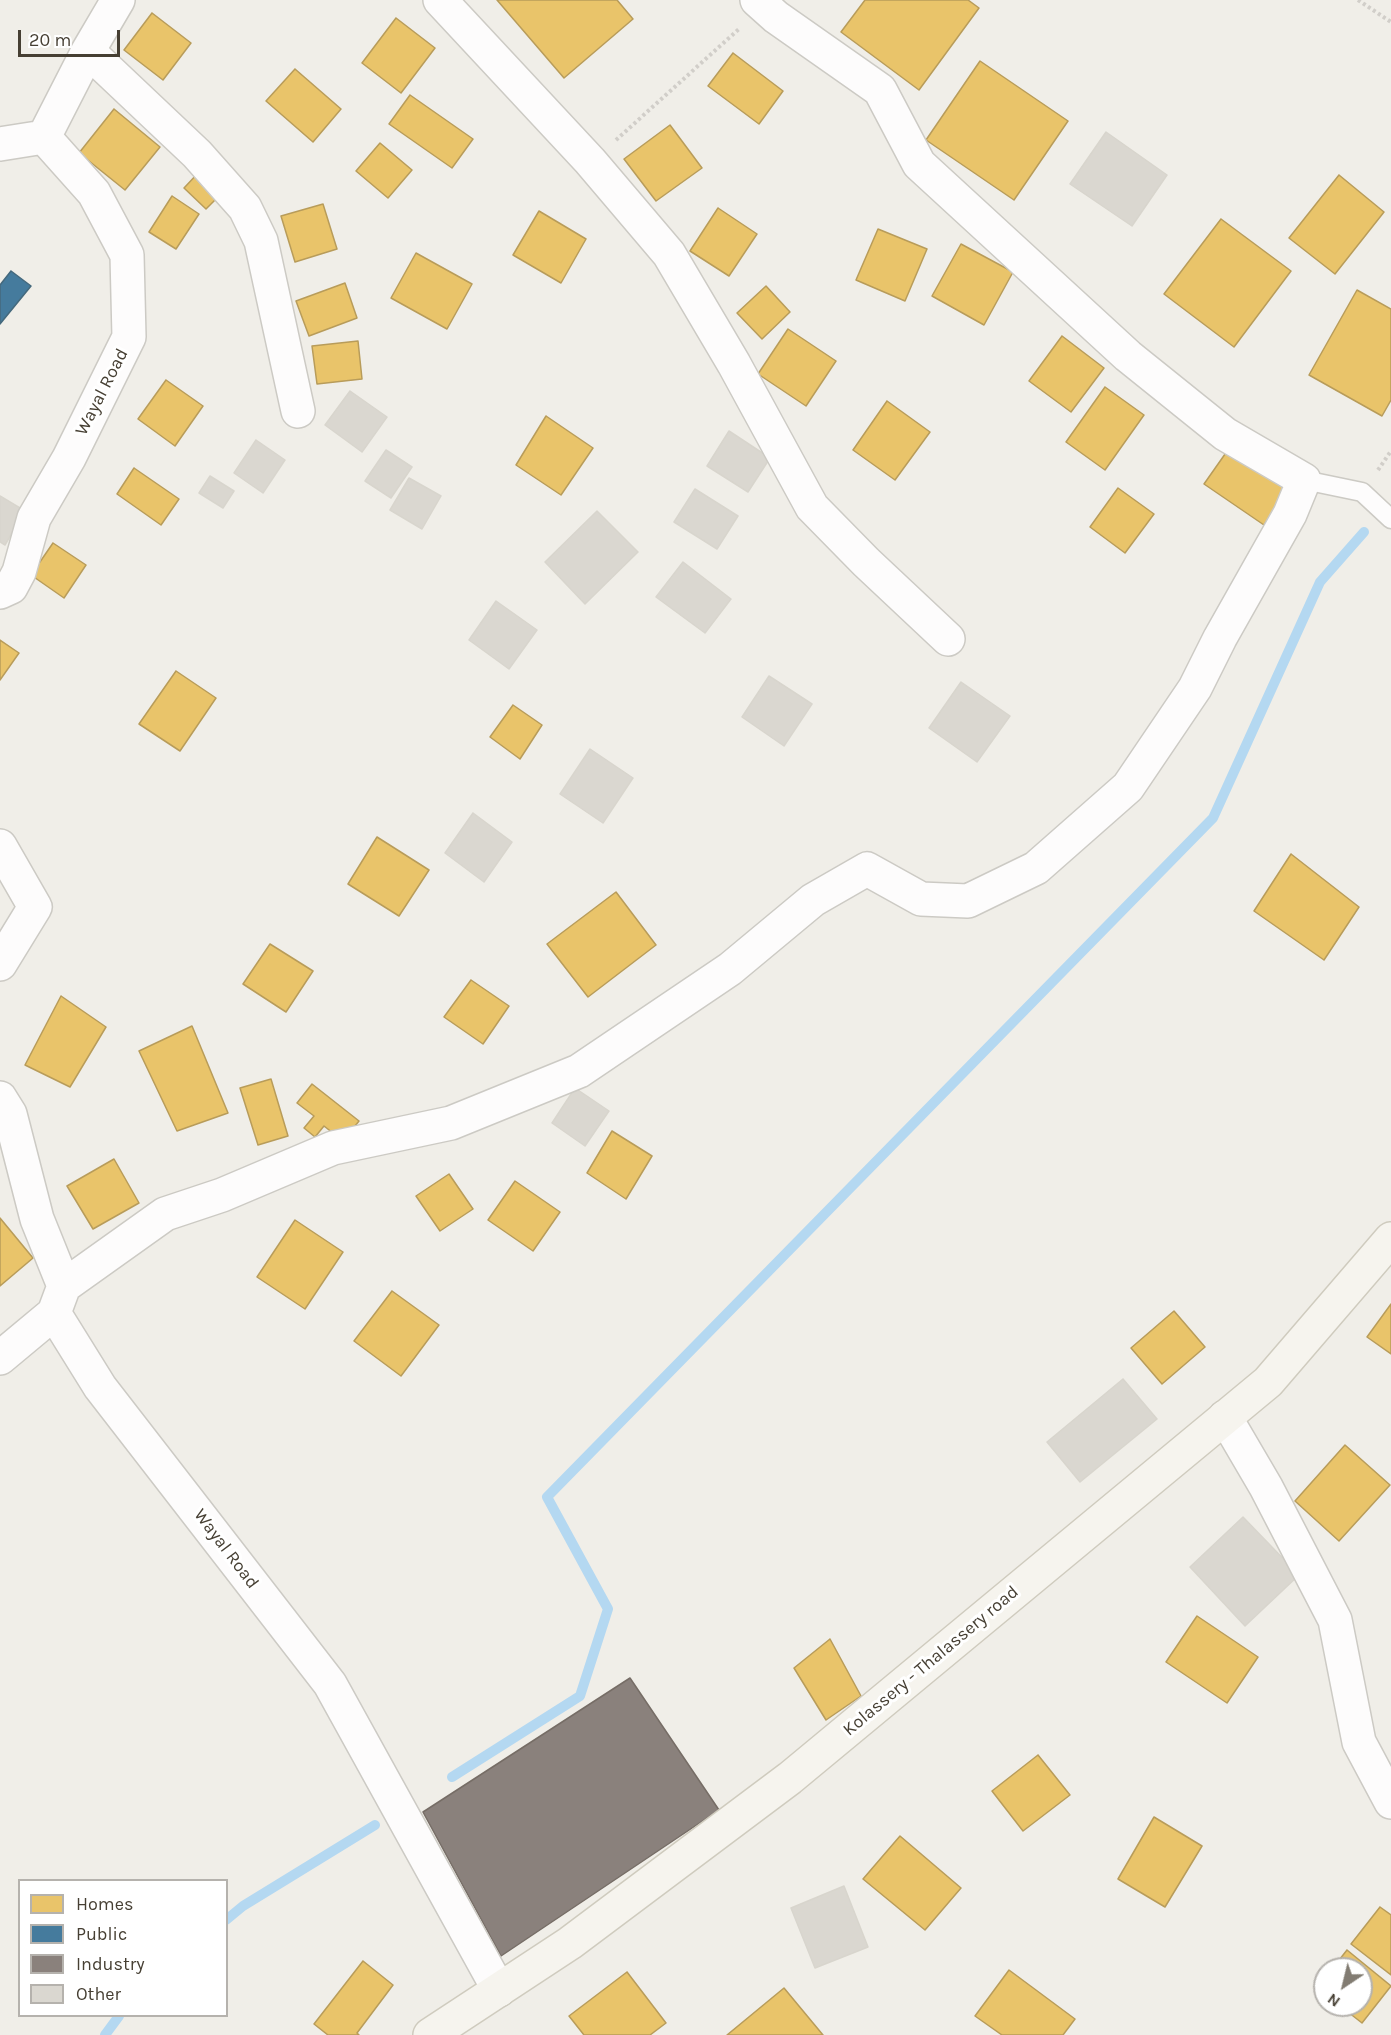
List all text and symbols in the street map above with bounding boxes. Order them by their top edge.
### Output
scale bar [21,18,123,56]
text: 20 m [29,29,71,51]
street label: Wayal Road [71,345,133,439]
street label: Wayal Road [189,1505,263,1593]
street label: Kolassery - Thalassery road [839,1581,1023,1741]
legend [18,1879,228,2017]
text: Homes [76,1893,133,1915]
text: Public [76,1923,127,1945]
text: Industry [76,1953,145,1975]
north arrow [1313,1957,1373,2017]
text: Other [76,1983,121,2005]
text: N [1323,1989,1344,2012]

